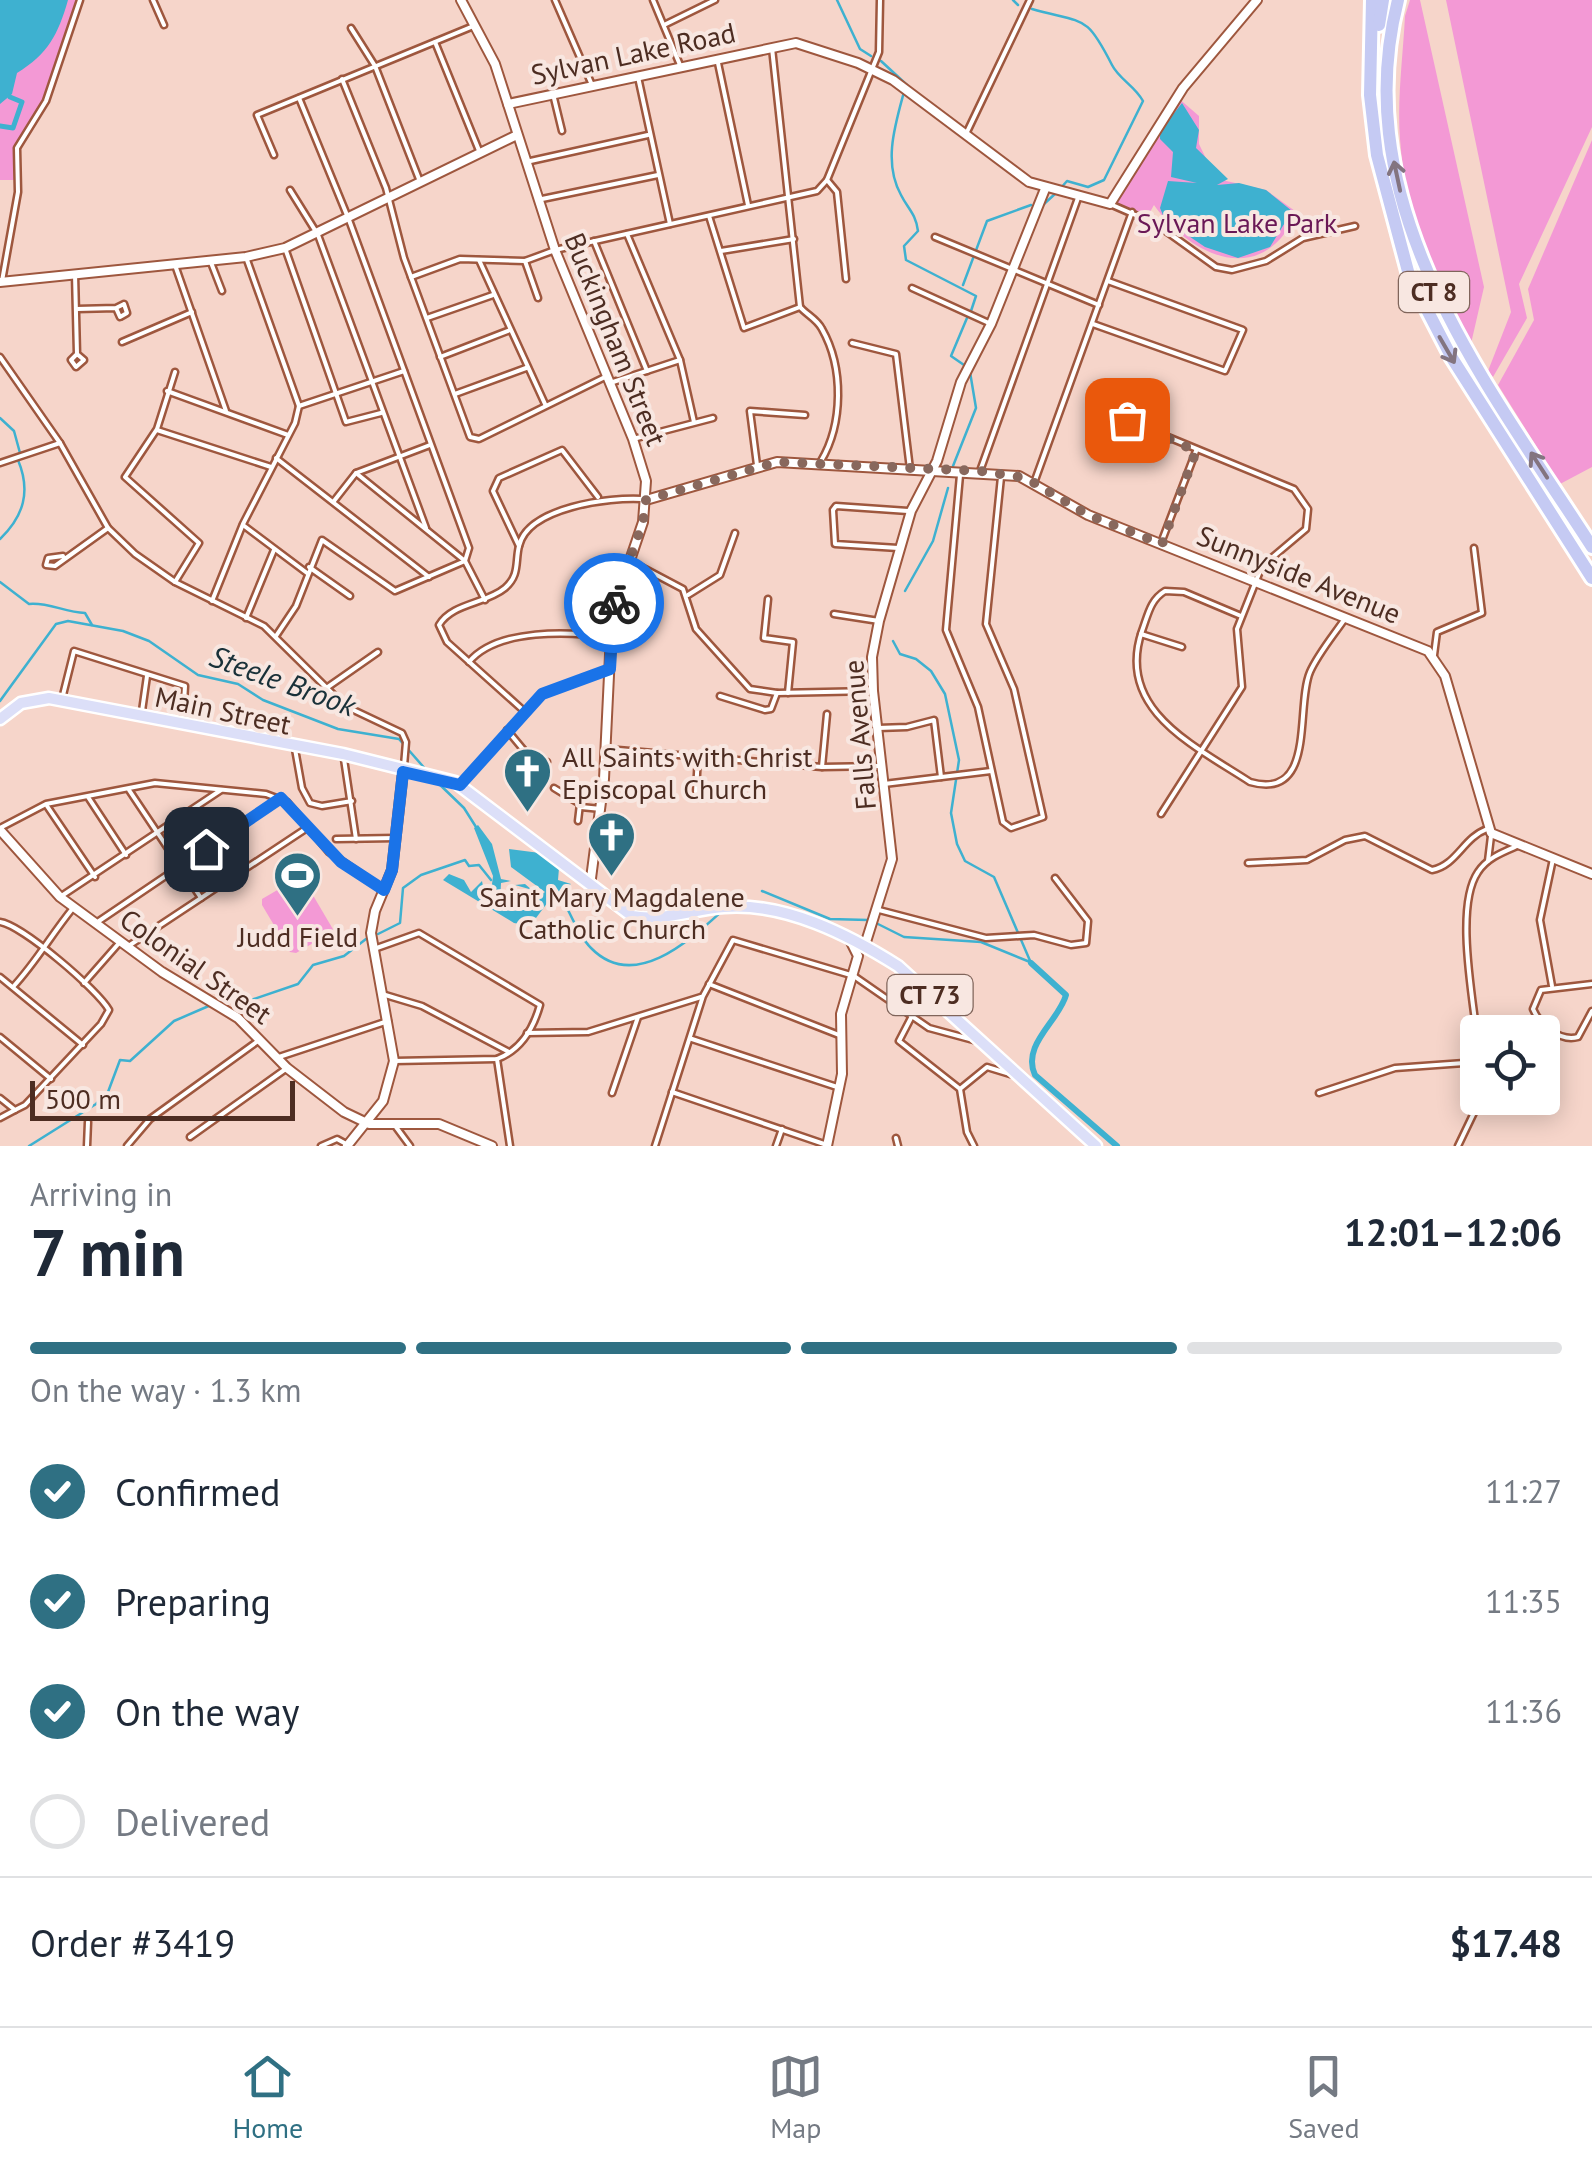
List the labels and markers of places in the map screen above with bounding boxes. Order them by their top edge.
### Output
pin [1085,378,1170,463]
place label: All Saints with Christ Episcopal Church [562,738,813,807]
church icon: All Saints with Christ Episcopal Church [501,746,553,814]
pin [164,807,249,892]
church icon: Saint Mary Magdalene Catholic Church [586,810,638,878]
sports icon: Judd Field [272,850,324,918]
place label: Saint Mary Magdalene Catholic Church [479,878,745,947]
place label: Judd Field [237,918,358,955]

